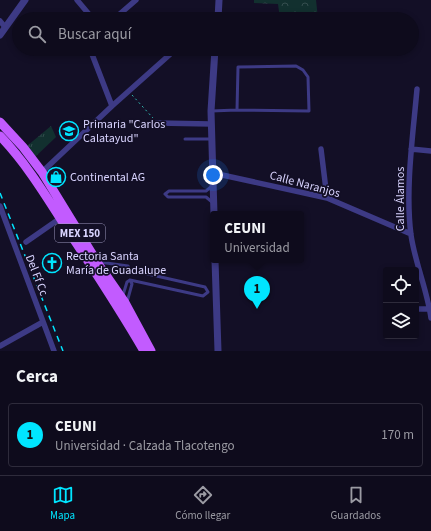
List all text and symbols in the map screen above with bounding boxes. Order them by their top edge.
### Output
search box [12,12,419,56]
icon: search [26,23,48,45]
text: Buscar aquí [58,24,131,45]
place label: Primaria "Carlos Calatayud" [83,116,165,147]
school or university icon: Primaria "Carlos Calatayud" [58,120,80,142]
your location [203,165,223,185]
shop icon: Continental AG [45,166,67,188]
street label: Calle Naranjos [268,167,342,202]
street label: Calle Álamos [392,167,409,231]
place label: Continental AG [70,169,145,186]
popup [210,211,304,263]
text: CEUNI [224,218,266,239]
road number: MEX 150 [55,224,105,242]
text: Universidad [224,239,290,257]
place label: Rectoria Santa María de Guadalupe [66,248,166,279]
street label: Del Ff Cc [21,252,52,299]
church icon: Rectoria Santa María de Guadalupe [41,252,63,274]
map controls [383,267,419,339]
button: locate [383,267,419,303]
pin: 1 [244,276,270,309]
button: layers [383,303,419,339]
text: Cerca [16,365,58,389]
text: CEUNI [55,416,96,437]
text: 1 [27,426,33,444]
text: 170 m [381,426,414,444]
text: Universidad · Calzada Tlacotengo [55,437,235,455]
tab: Mapa [50,484,75,523]
tab: Cómo llegar [175,484,230,523]
tab: Guardados [331,484,381,523]

